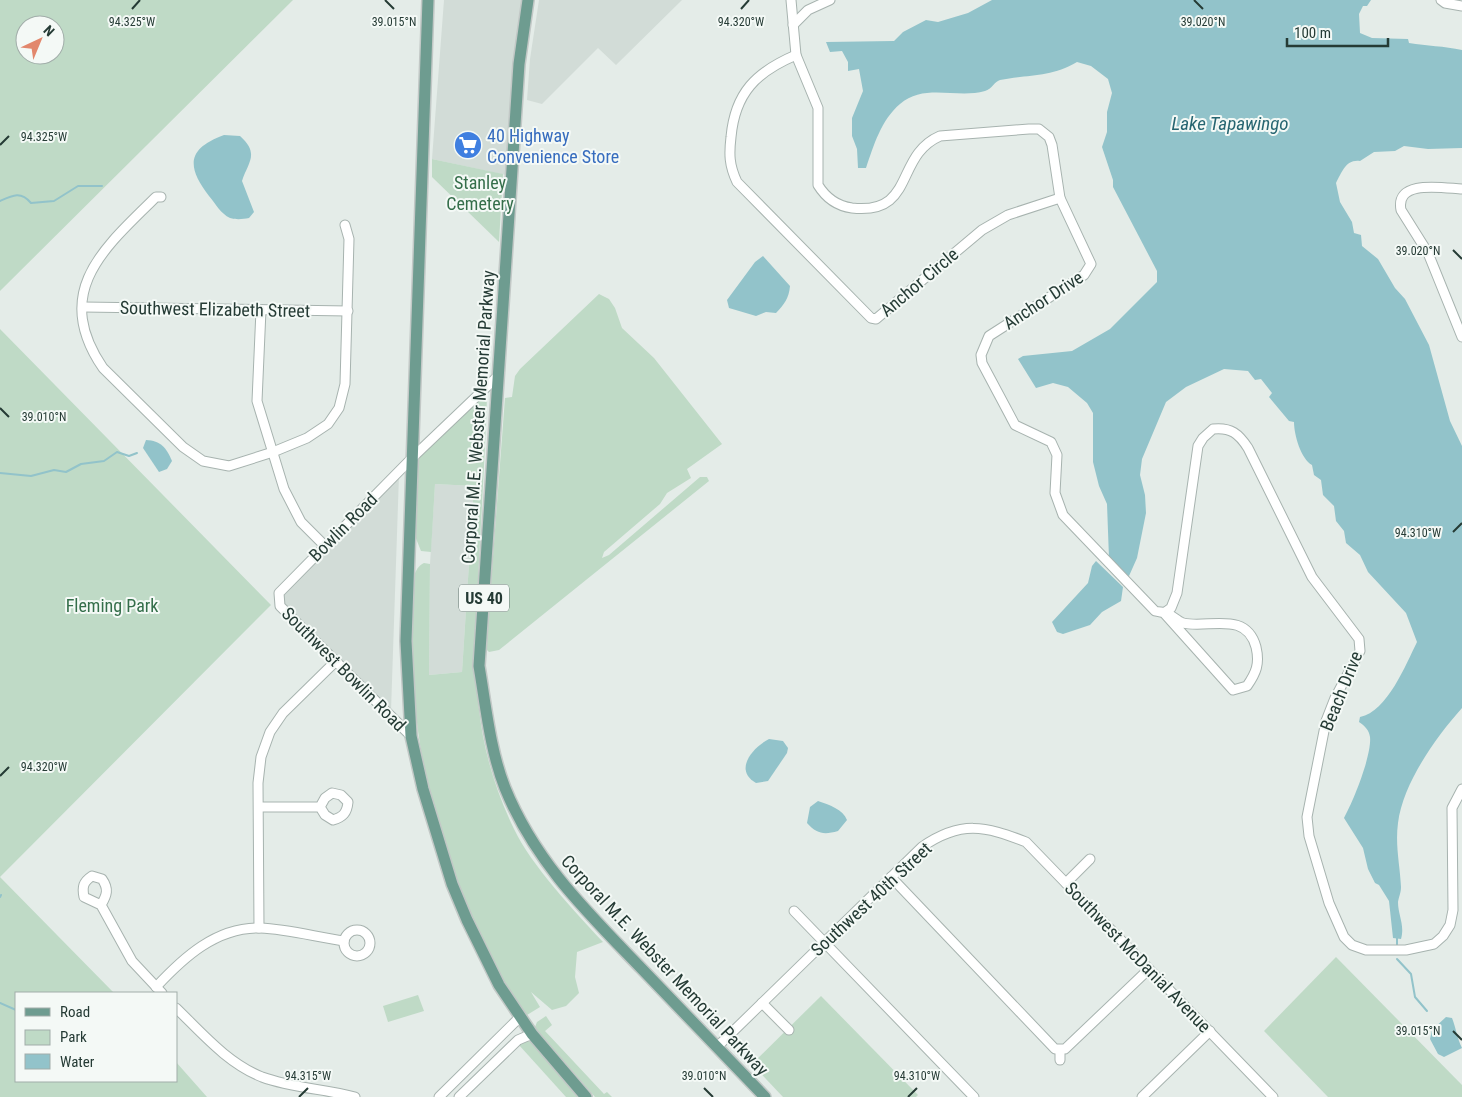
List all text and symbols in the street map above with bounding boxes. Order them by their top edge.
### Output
north arrow [15,15,65,65]
text: 94.325°W [109,15,155,29]
text: 39.015°N [372,15,416,29]
text: 94.320°W [718,15,764,29]
text: 39.020°N [1181,15,1225,29]
scale bar [1287,15,1388,47]
text: N [40,22,58,39]
text: 100 m [1294,24,1331,42]
water label: Lake Tapawingo [1171,112,1289,135]
place label: 40 Highway Convenience Store [487,125,619,167]
text: 94.325°W [21,130,67,144]
supermarket icon: 40 Highway Convenience Store [453,130,483,160]
park label: Stanley Cemetery [446,172,514,214]
street label: Anchor Circle [876,243,962,321]
text: 39.020°N [1396,244,1440,258]
street label: Anchor Drive [999,267,1087,333]
street label: Corporal M.E. Webster Memorial Parkway [457,269,499,564]
street label: Southwest Elizabeth Street [120,297,310,321]
text: 39.010°N [22,410,66,424]
street label: Bowlin Road [305,489,381,565]
text: 94.310°W [1395,526,1441,540]
road number: US 40 [459,584,509,612]
park label: Fleming Park [66,595,158,616]
street label: Southwest Bowlin Road [278,603,410,735]
street label: Beach Drive [1316,648,1366,734]
text: 94.320°W [21,760,67,774]
street label: Southwest 40th Street [806,838,936,960]
street label: Corporal M.E. Webster Memorial Parkway [557,850,773,1080]
street label: Southwest McDanial Avenue [1061,877,1215,1037]
legend [15,992,178,1082]
text: Road [60,1003,90,1021]
text: 39.015°N [1396,1024,1440,1038]
text: Park [60,1028,87,1046]
text: Water [60,1053,95,1071]
text: 94.315°W [285,1069,331,1083]
text: 39.010°N [682,1069,726,1083]
text: 94.310°W [894,1069,940,1083]

